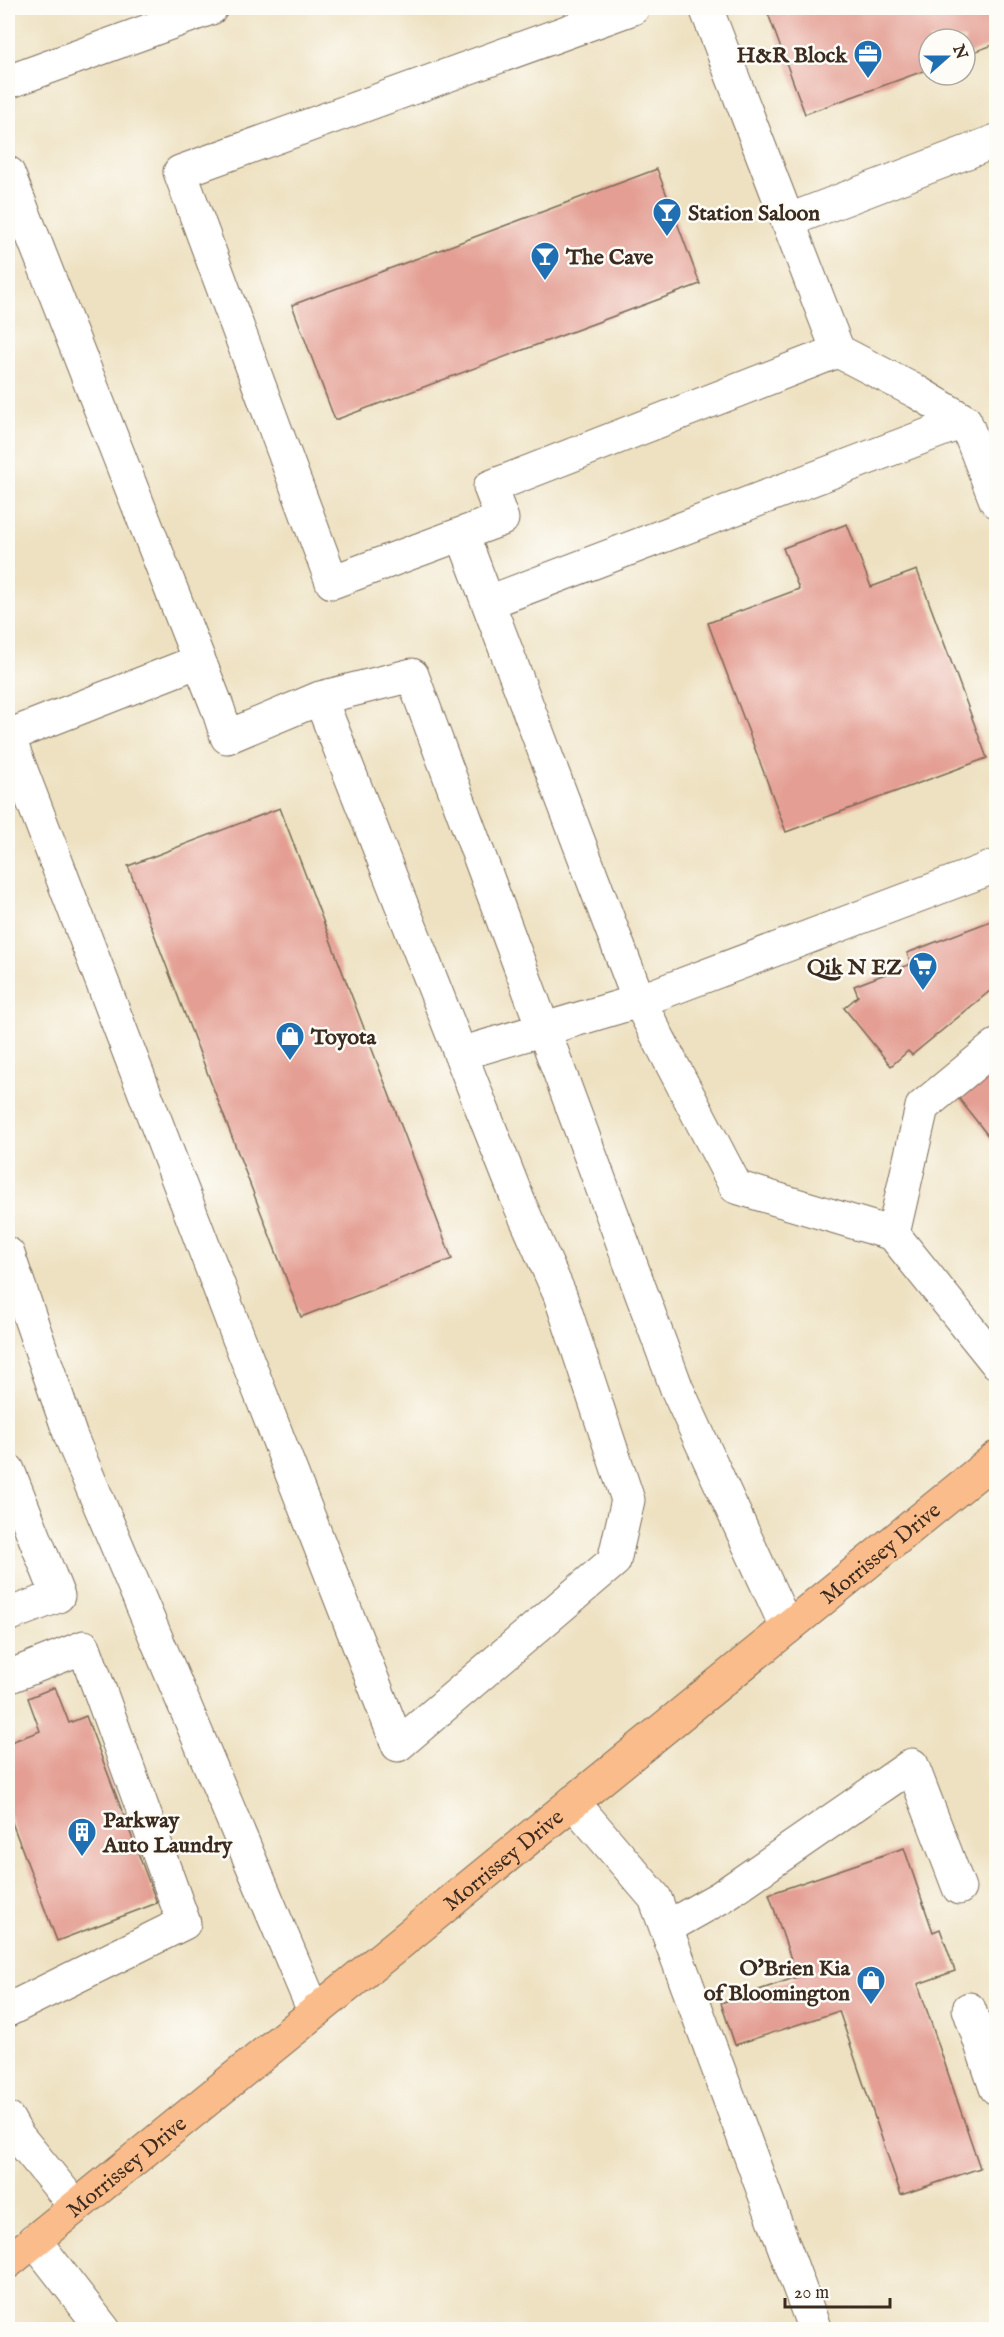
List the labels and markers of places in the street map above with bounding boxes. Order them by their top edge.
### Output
office icon: H&R Block [852,38,884,80]
place label: H&R Block [737,42,848,70]
bar icon: Station Saloon [651,196,683,238]
place label: Station Saloon [688,200,820,228]
bar icon: The Cave [529,240,561,282]
place label: The Cave [565,244,653,272]
supermarket icon: Qik N EZ [907,950,939,992]
place label: Qik N EZ [807,954,903,982]
shop icon: Toyota [274,1020,306,1062]
place label: Toyota [310,1024,377,1052]
place label: Parkway Auto Laundry [102,1807,234,1860]
building icon: Parkway Auto Laundry [66,1816,98,1858]
place label: O'Brien Kia of Bloomington [704,1955,850,2008]
shop icon: O'Brien Kia of Bloomington [855,1964,887,2006]

